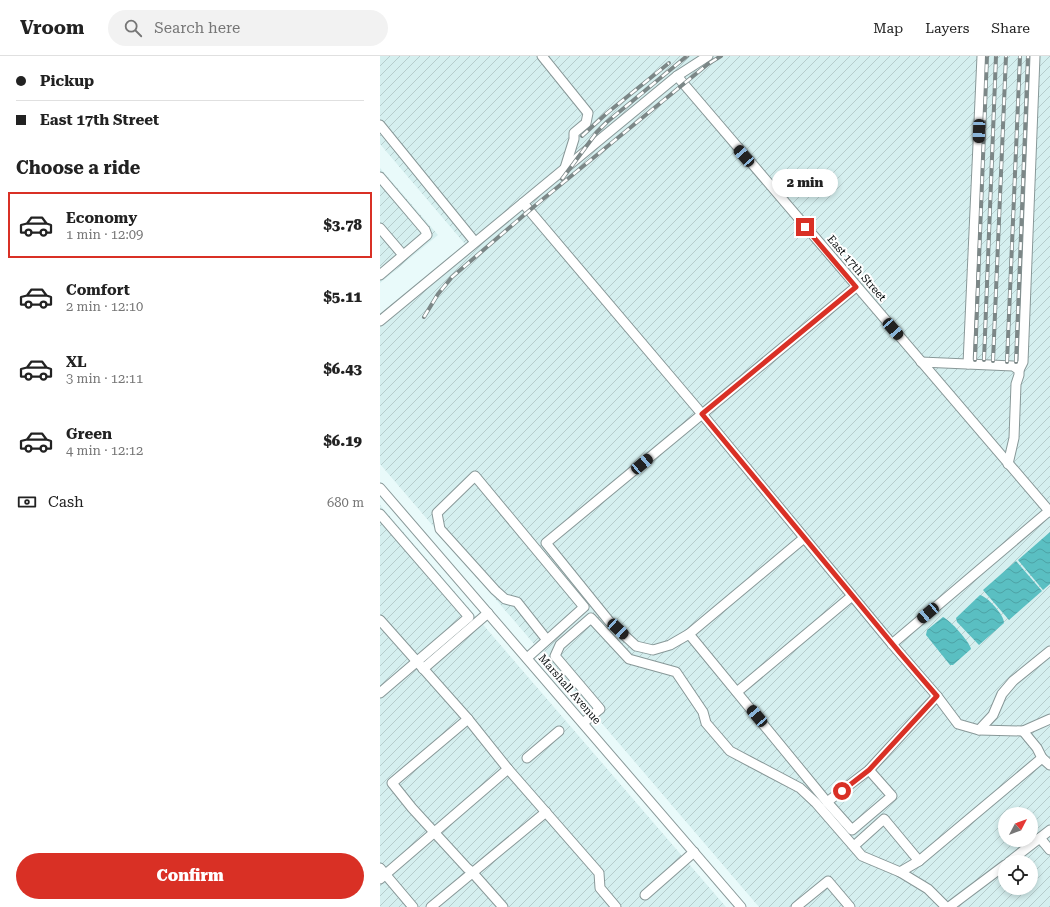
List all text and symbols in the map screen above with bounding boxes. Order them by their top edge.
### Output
search box [108,10,388,46]
text: Vroom [20,16,84,39]
icon: search [122,17,144,39]
text: Search here [154,19,240,37]
text: Map [873,20,903,36]
text: Layers [925,20,969,36]
text: Share [991,20,1030,36]
text: Pickup [40,72,94,90]
text: East 17th Street [40,111,159,129]
car [973,119,985,143]
car [732,143,756,169]
text: Choose a ride [16,157,140,178]
callout: 2 min [772,169,838,197]
text: 2 min [787,175,823,190]
icon: car [18,207,54,243]
text: Economy [66,209,137,227]
text: $3.78 [323,216,362,234]
route end [796,218,814,236]
text: 1 min · 12:09 [66,227,143,242]
street label: East 17th Street [824,233,889,304]
icon: car [18,279,54,315]
text: Comfort [66,281,130,299]
text: $5.11 [323,288,362,306]
text: 2 min · 12:10 [66,299,143,314]
car [881,316,905,342]
icon: car [18,351,54,387]
text: XL [66,353,87,371]
text: $6.43 [323,360,362,378]
text: 3 min · 12:11 [66,371,143,386]
icon: car [18,423,54,459]
text: Green [66,425,112,443]
text: $6.19 [323,432,362,450]
text: 4 min · 12:12 [66,443,143,458]
car [629,452,655,476]
icon: cash [16,491,38,513]
text: Cash [48,493,84,511]
text: 680 m [327,495,364,510]
car [915,601,941,625]
car [605,616,631,642]
street label: Marshall Avenue [536,652,603,727]
car [745,703,769,729]
route start [833,782,851,800]
north arrow [998,807,1038,847]
map controls [998,807,1038,895]
button: Confirm [16,853,364,899]
button: locate [998,855,1038,895]

